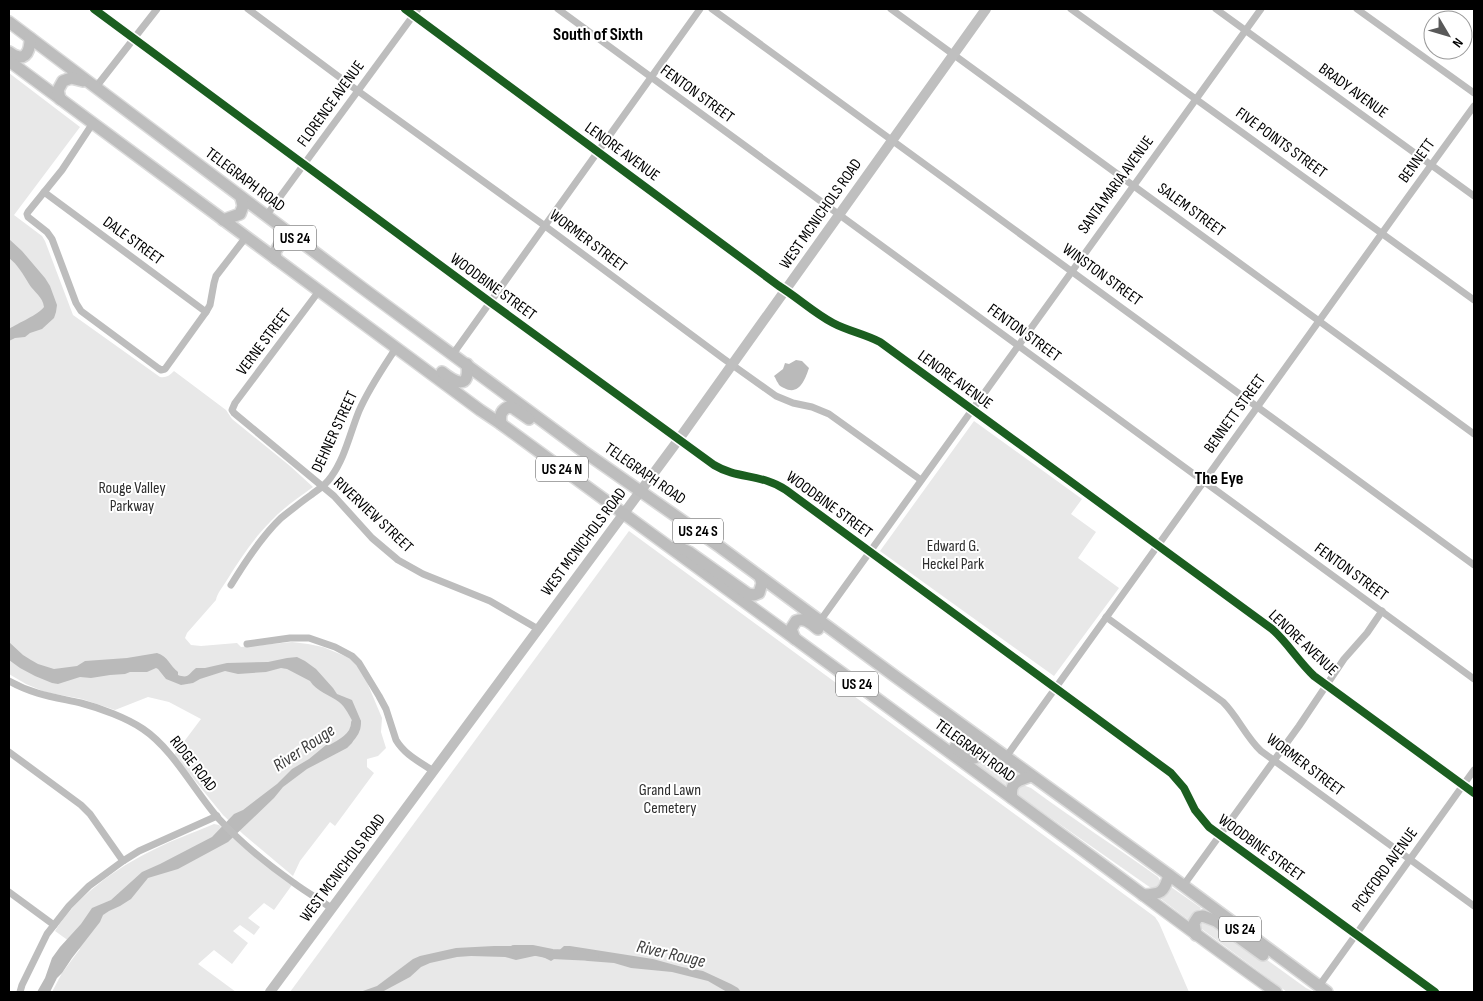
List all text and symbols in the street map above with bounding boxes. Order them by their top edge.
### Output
north arrow [1423,10,1473,60]
district label: South of Sixth [553,24,643,45]
text: N [1449,35,1467,51]
street label: FLORENCE AVENUE [293,57,369,151]
street label: BRADY AVENUE [1315,60,1391,122]
street label: FENTON STREET [657,61,738,127]
street label: FIVE POINTS STREET [1232,104,1331,183]
street label: LENORE AVENUE [581,118,663,186]
street label: SANTA MARIA AVENUE [1074,132,1158,238]
street label: BENNETT [1395,135,1440,187]
street label: TELEGRAPH ROAD [201,144,289,216]
street label: WEST MCNICHOLS ROAD [776,155,866,273]
street label: SALEM STREET [1154,179,1229,241]
street label: WORMER STREET [546,206,631,277]
street label: DALE STREET [99,213,167,270]
road number: US 24 [274,226,316,250]
street label: WINSTON STREET [1059,240,1146,311]
street label: WOODBINE STREET [446,249,540,325]
street label: FENTON STREET [984,300,1065,366]
street label: VERNE STREET [233,304,296,379]
street label: LENORE AVENUE [914,346,996,414]
street label: BENNETT STREET [1200,371,1270,457]
street label: DEHNER STREET [308,388,362,476]
street label: TELEGRAPH ROAD [601,439,689,509]
road number: US 24 N [536,456,588,482]
street label: WOODBINE STREET [782,467,876,543]
district label: The Eye [1194,468,1244,489]
street label: RIVERVIEW STREET [329,473,417,557]
park label: Rouge Valley Parkway [98,479,166,516]
street label: WEST MCNICHOLS ROAD [537,484,631,600]
road number: US 24 S [673,518,723,544]
park label: Edward G. Heckel Park [922,537,984,574]
street label: FENTON STREET [1311,539,1392,605]
street label: LENORE AVENUE [1264,606,1342,680]
road number: US 24 [836,672,878,696]
street label: TELEGRAPH ROAD [931,715,1019,787]
water label: River Rouge [269,720,339,776]
street label: WORMER STREET [1263,730,1348,801]
street label: RIDGE ROAD [165,732,221,796]
park label: Grand Lawn Cemetery [639,781,701,818]
street label: WEST MCNICHOLS ROAD [296,810,390,926]
street label: WOODBINE STREET [1214,810,1308,886]
street label: PICKFORD AVENUE [1348,824,1422,916]
road number: US 24 [1219,916,1261,942]
water label: River Rouge [635,936,707,972]

